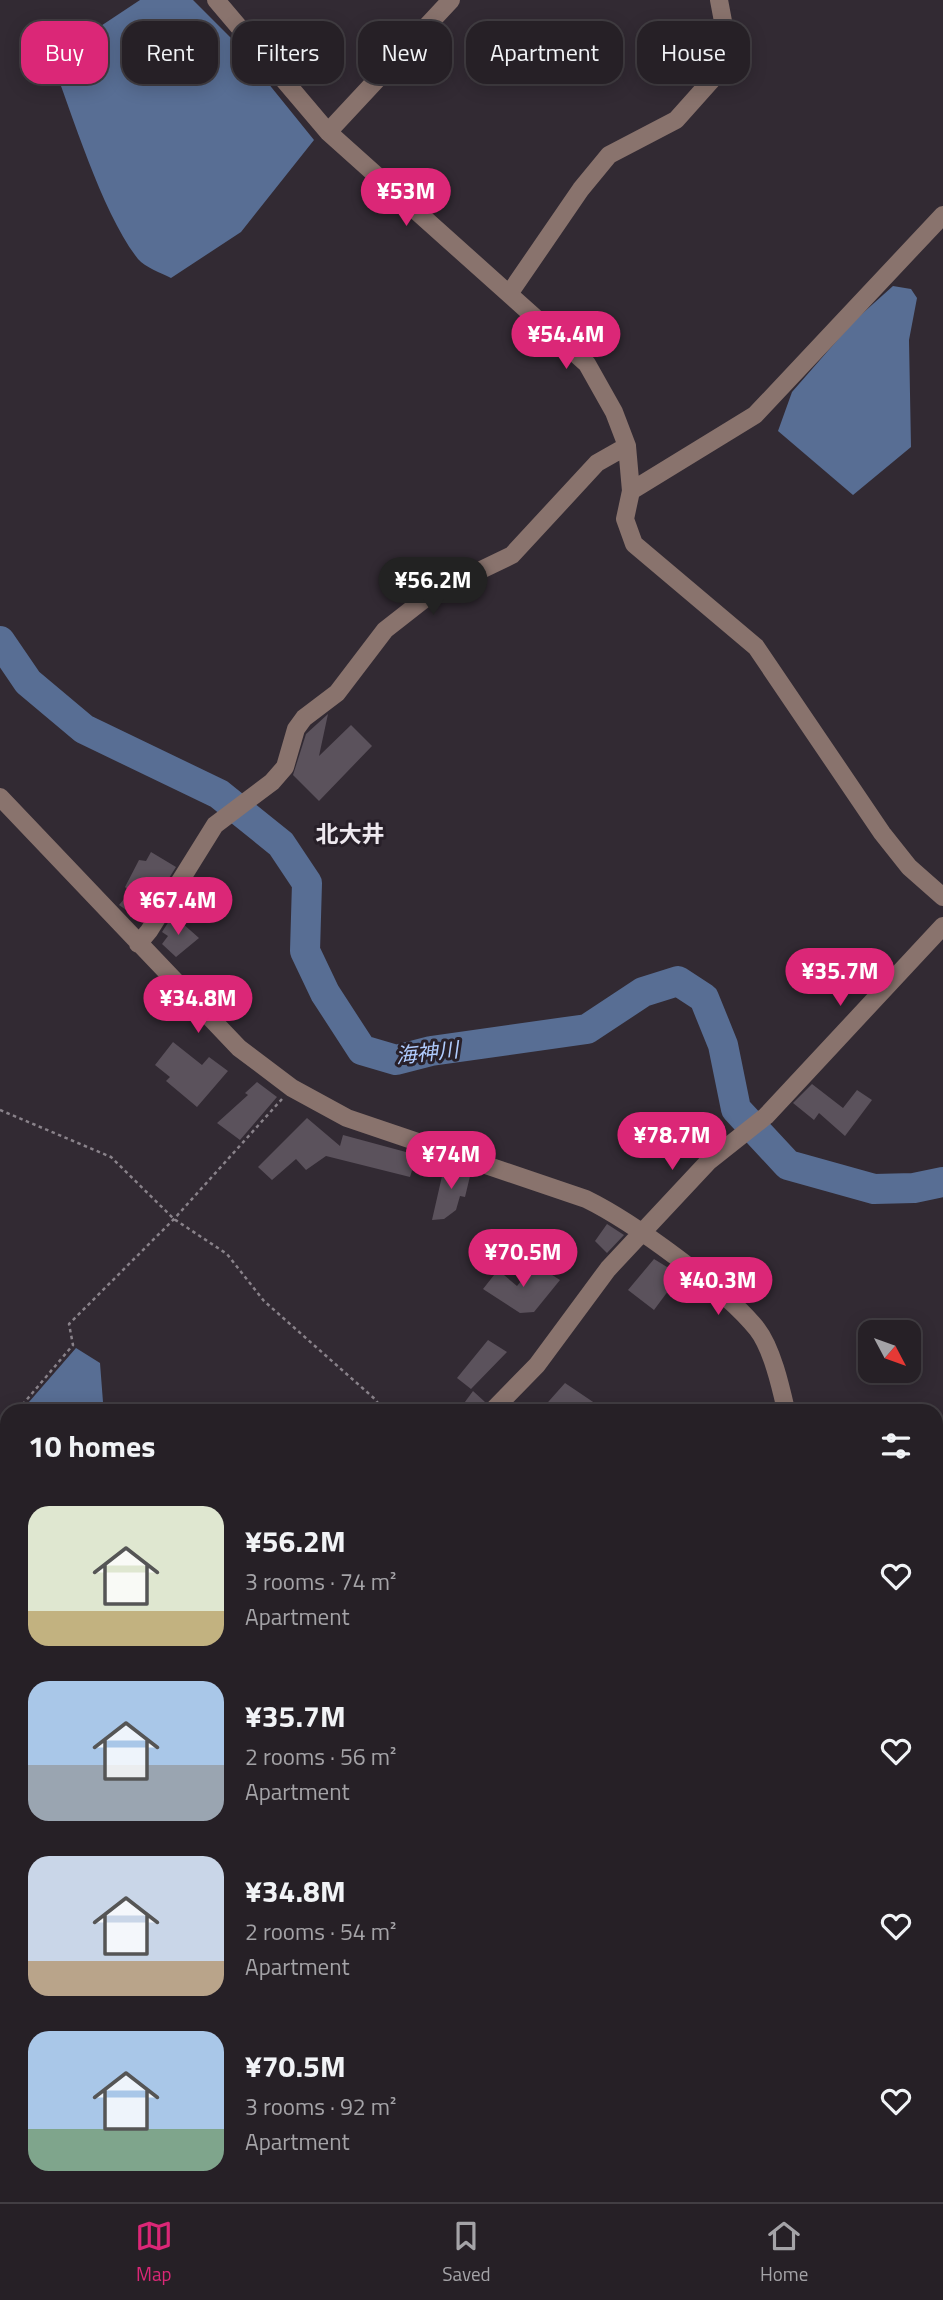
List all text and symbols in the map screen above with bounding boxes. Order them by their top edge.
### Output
chip: Buy [21,21,108,84]
chip: Rent [122,21,218,84]
chip: Filters [232,21,344,84]
chip: New [358,21,452,84]
chip: Apartment [466,21,623,84]
chip: House [637,21,750,84]
pin: ¥53M [365,168,447,228]
text: ¥53M [377,173,435,208]
pin: ¥54.4M [509,312,623,371]
text: ¥54.4M [527,316,605,351]
pin: ¥56.2M [376,558,490,617]
text: ¥56.2M [394,562,472,597]
district label: 北大井 [316,816,385,851]
pin: ¥67.4M [121,878,235,937]
text: ¥67.4M [139,882,217,917]
pin: ¥35.7M [783,948,897,1008]
text: ¥35.7M [801,953,879,988]
pin: ¥34.8M [141,976,255,1035]
text: ¥34.8M [159,980,237,1015]
water label: 海神川 [394,1033,462,1071]
pin: ¥78.7M [615,1112,729,1172]
text: ¥78.7M [633,1117,711,1152]
pin: ¥74M [410,1132,492,1191]
text: ¥74M [422,1136,480,1171]
pin: ¥70.5M [466,1230,580,1289]
text: ¥70.5M [484,1234,562,1269]
pin: ¥40.3M [661,1258,775,1317]
text: ¥40.3M [679,1262,757,1297]
north arrow [858,1320,920,1382]
map controls [858,1320,921,1383]
text: 10 homes [28,1423,155,1469]
icon: filters [877,1427,915,1465]
text: ¥56.2M [245,1518,346,1564]
icon: home [84,1534,168,1618]
icon: heart [877,1557,915,1595]
text: 3 rooms · 74 m² [245,1564,396,1599]
text: Apartment [245,1599,350,1634]
text: ¥35.7M [245,1693,346,1739]
icon: home [84,1709,168,1793]
icon: heart [877,1732,915,1770]
text: 2 rooms · 56 m² [245,1739,396,1774]
text: Apartment [245,1774,350,1809]
text: ¥34.8M [245,1868,346,1914]
icon: home [84,1884,168,1968]
icon: heart [877,1907,915,1945]
text: 2 rooms · 54 m² [245,1914,396,1949]
text: Apartment [245,1949,350,1984]
text: ¥70.5M [245,2043,346,2089]
icon: home [84,2059,168,2143]
icon: heart [877,2082,915,2120]
text: 3 rooms · 92 m² [245,2089,396,2124]
text: Apartment [245,2124,350,2159]
tab: Map [135,2217,173,2288]
tab: Saved [442,2217,491,2288]
tab: Home [760,2217,808,2288]

